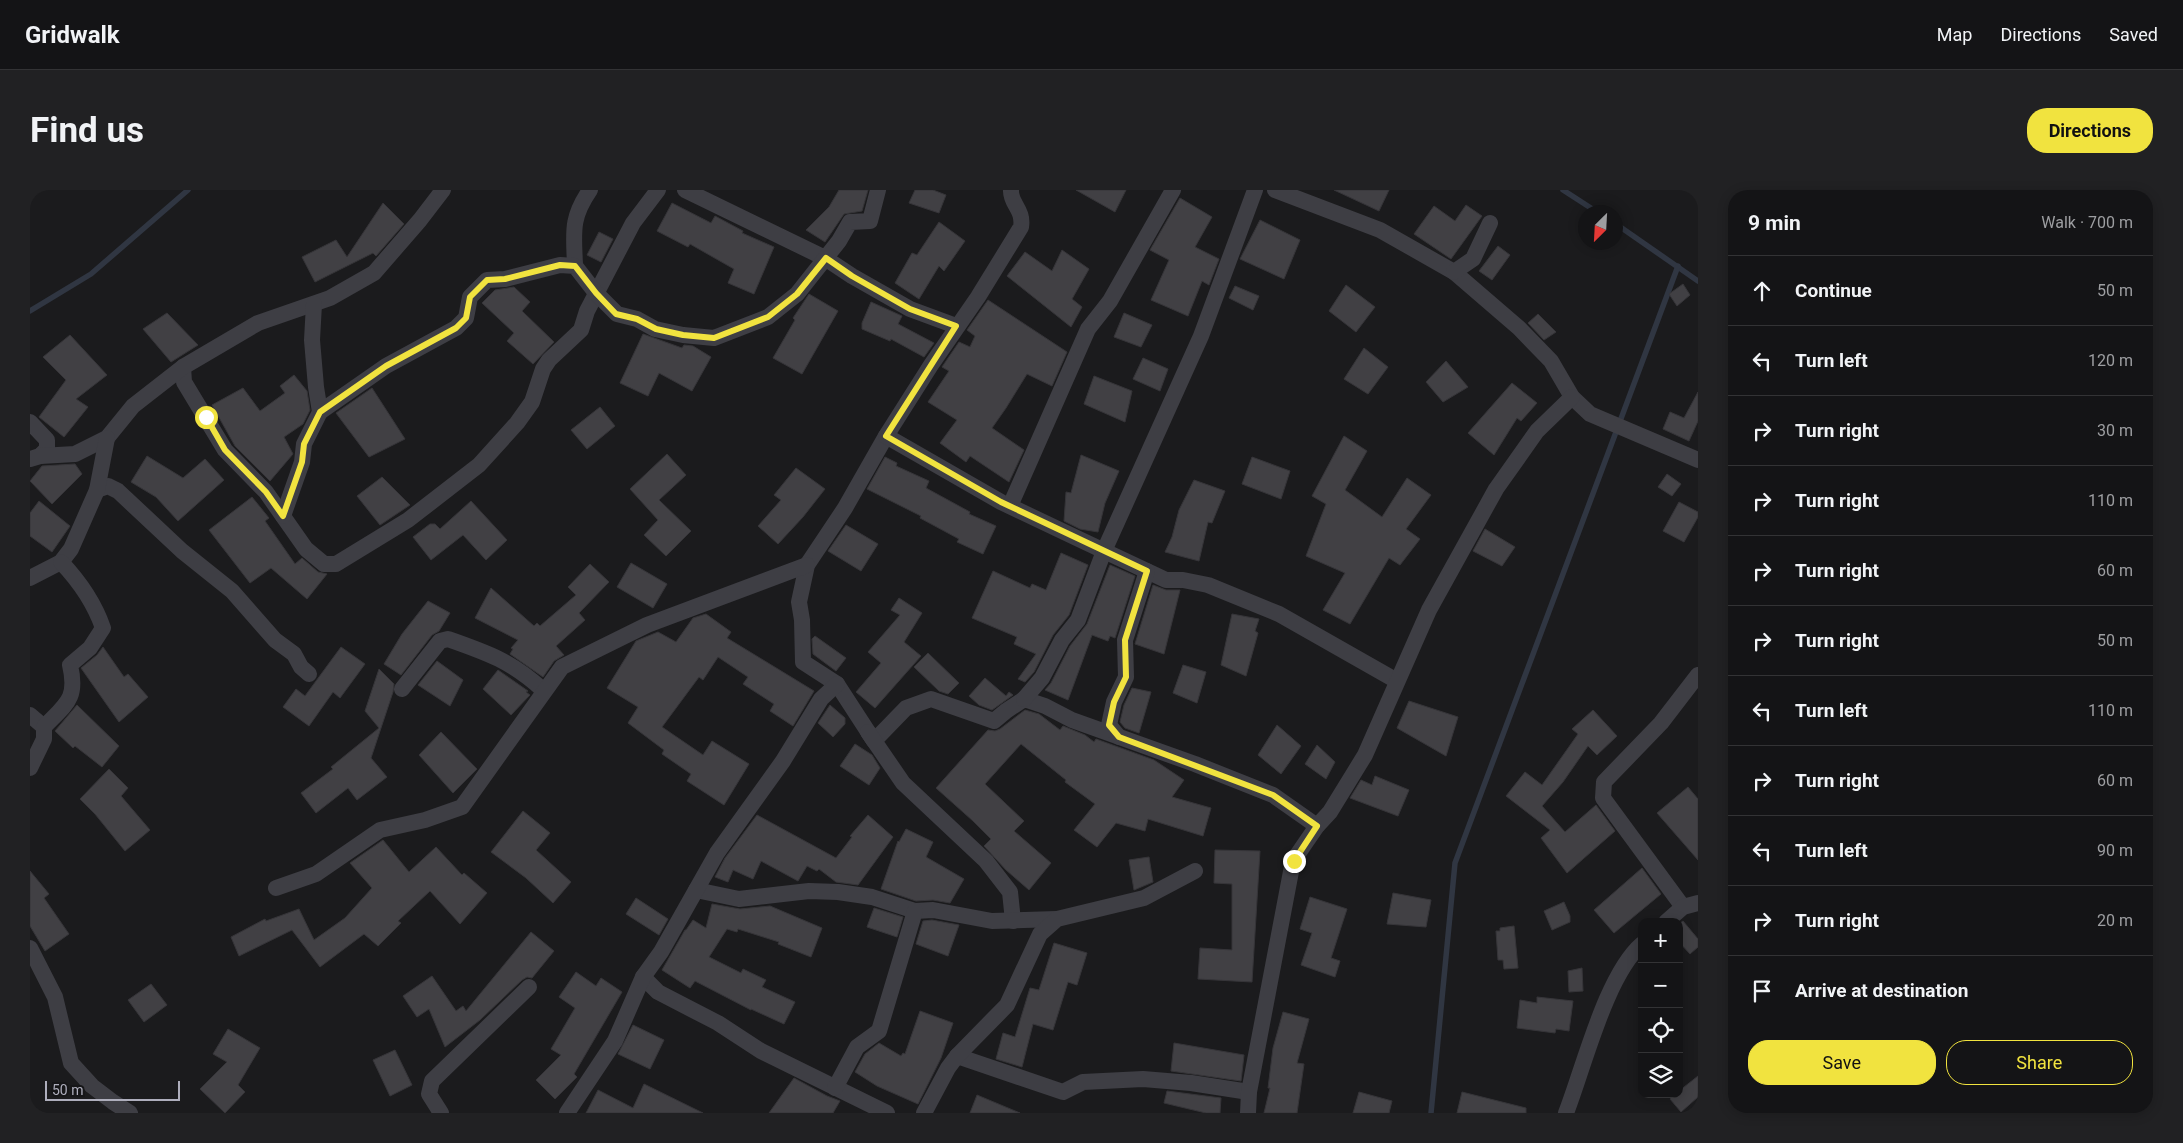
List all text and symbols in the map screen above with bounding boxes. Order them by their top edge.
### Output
text: Gridwalk [25,21,120,49]
text: Map [1937,24,1972,45]
text: Directions [2000,24,2081,45]
text: Saved [2109,24,2158,45]
button: Directions [2027,108,2153,153]
text: Find us [30,110,144,151]
north arrow [1578,205,1623,250]
text: 9 min [1748,211,1801,235]
text: Walk · 700 m [2041,213,2133,232]
icon: ahead [1748,277,1776,305]
text: Continue [1795,279,1872,302]
text: 50 m [2097,281,2133,300]
icon: left [1748,347,1776,375]
text: Turn left [1795,349,1868,372]
text: 120 m [2088,351,2133,370]
route start [195,406,218,429]
icon: right [1748,417,1776,445]
text: Turn right [1795,419,1879,442]
text: 30 m [2097,421,2133,440]
icon: right [1748,487,1776,515]
text: Turn right [1795,489,1879,512]
text: 110 m [2088,491,2133,510]
icon: right [1748,557,1776,585]
text: Turn right [1795,559,1879,582]
text: 60 m [2097,561,2133,580]
icon: right [1748,627,1776,655]
text: Turn right [1795,629,1879,652]
text: 50 m [2097,631,2133,650]
icon: left [1748,697,1776,725]
text: Turn left [1795,699,1868,722]
text: 110 m [2088,701,2133,720]
icon: right [1748,767,1776,795]
text: Turn right [1795,769,1879,792]
text: 60 m [2097,771,2133,790]
icon: left [1748,837,1776,865]
text: Turn left [1795,839,1868,862]
text: 90 m [2097,841,2133,860]
route end [1283,850,1306,873]
icon: right [1748,907,1776,935]
text: Turn right [1795,909,1879,932]
text: 20 m [2097,911,2133,930]
map controls [1638,918,1683,1098]
button: + [1638,918,1683,963]
button: − [1638,963,1683,1008]
icon: arrive [1748,977,1776,1005]
text: Arrive at destination [1795,979,1968,1002]
button: locate [1638,1008,1683,1053]
button: Save [1748,1040,1936,1085]
button: Share [1946,1040,2133,1085]
button: layers [1638,1053,1683,1098]
scale bar [45,1078,180,1101]
text: 50 m [52,1082,84,1098]

